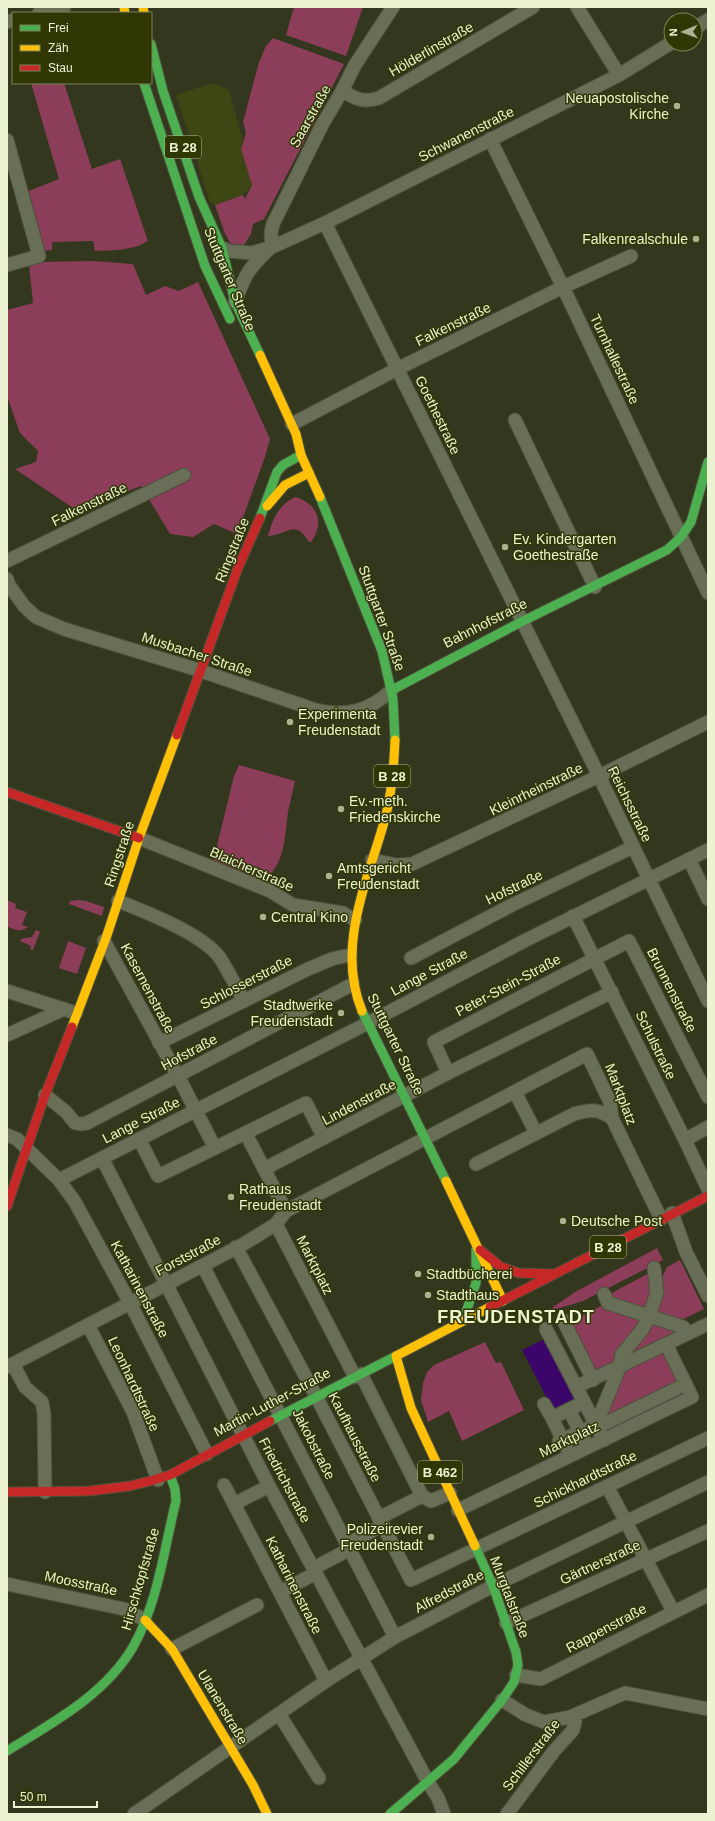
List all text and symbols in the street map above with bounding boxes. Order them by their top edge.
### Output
legend [12,12,152,84]
north arrow [663,12,703,52]
street label: Hölderlinstraße [386,18,476,80]
text: Frei [48,21,69,35]
text: N [667,28,679,37]
text: Zäh [48,41,69,55]
text: Stau [48,61,73,75]
street label: Saarstraße [286,82,334,150]
place label: Neuapostolische Kirche [565,90,669,122]
marker: Neuapostolische Kirche [672,101,682,111]
street label: Schwanenstraße [416,103,517,165]
road number: B 28 [165,136,201,158]
street label: Stuttgarter Straße [201,225,259,334]
place label: Falkenrealschule [582,231,688,247]
marker: Falkenrealschule [691,234,701,244]
street label: Falkenstraße [413,299,493,349]
street label: Turnhallestraße [587,311,643,407]
street label: Goethestraße [412,373,464,457]
street label: Falkenstraße [49,479,129,529]
street label: Ringstraße [212,515,252,585]
place label: Ev. Kindergarten Goethestraße [513,531,616,563]
marker: Ev. Kindergarten Goethestraße [500,542,510,552]
street label: Stuttgarter Straße [355,563,409,673]
street label: Bahnhofstraße [440,595,530,651]
street label: Musbacher Straße [140,629,254,679]
place label: Experimenta Freudenstadt [298,706,381,738]
marker: Experimenta Freudenstadt [285,717,295,727]
street label: Kleinrheinstraße [487,759,586,819]
street label: Reichsstraße [605,763,655,845]
road number: B 28 [374,765,410,787]
place label: Ev.-meth. Friedenskirche [349,793,441,825]
marker: Ev.-meth. Friedenskirche [336,804,346,814]
street label: Ringstraße [101,819,137,889]
street label: Blaicherstraße [208,843,297,895]
place label: Amtsgericht Freudenstadt [337,860,420,892]
street label: Hofstraße [483,866,545,908]
marker: Amtsgericht Freudenstadt [324,871,334,881]
place label: Central Kino [271,909,348,925]
marker: Central Kino [258,912,268,922]
street label: Kasernenstraße [118,940,179,1036]
street label: Lange Straße [388,945,470,999]
street label: Brunnenstraße [644,945,700,1035]
street label: Peter-Stein-Straße [453,950,563,1019]
street label: Schlosserstraße [197,952,295,1012]
street label: Stuttgarter Straße [364,990,428,1098]
place label: Stadtwerke Freudenstadt [251,997,333,1029]
marker: Stadtwerke Freudenstadt [336,1008,346,1018]
street label: Schulstraße [632,1008,680,1082]
street label: Hofstraße [158,1030,220,1073]
street label: Marktplatz [602,1061,640,1127]
street label: Lindenstraße [319,1076,399,1128]
street label: Lange Straße [100,1094,183,1146]
place label: Rathaus Freudenstadt [239,1181,322,1213]
marker: Rathaus Freudenstadt [226,1192,236,1202]
place label: Deutsche Post [571,1213,662,1229]
marker: Deutsche Post [558,1216,568,1226]
street label: Forststraße [153,1231,224,1279]
street label: Marktplatz [293,1233,337,1297]
road number: B 28 [590,1236,626,1258]
street label: Katharinenstraße [108,1238,172,1340]
place label: Stadtbücherei [426,1266,512,1282]
marker: Stadtbücherei [413,1269,423,1279]
place label: Stadthaus [436,1287,499,1303]
marker: Stadthaus [423,1290,433,1300]
district label: FREUDENSTADT [437,1307,595,1327]
street label: Leonhardtstraße [105,1334,163,1434]
street label: Martin-Luther-Straße [211,1364,333,1440]
street label: Kaufhausstraße [325,1389,385,1485]
street label: Jakobstraße [289,1406,339,1482]
street label: Marktplatz [536,1418,602,1460]
street label: Friedrichstraße [256,1435,314,1525]
street label: Schickhardtstraße [531,1447,639,1511]
road number: B 462 [418,1461,462,1483]
place label: Polizeirevier Freudenstadt [341,1521,423,1553]
street label: Hirschkopfstraße [118,1526,162,1632]
marker: Polizeirevier Freudenstadt [426,1532,436,1542]
street label: Katharinenstraße [262,1534,326,1637]
street label: Gärtnerstraße [557,1536,643,1588]
street label: Murgtalstraße [487,1554,533,1640]
street label: Alfredstraße [412,1566,487,1616]
street label: Moosstraße [43,1567,119,1599]
street label: Rappenstraße [563,1600,649,1656]
street label: Ulanenstraße [194,1667,252,1747]
street label: Schillerstraße [499,1716,563,1794]
scale bar [14,1783,97,1809]
text: 50 m [20,1790,47,1804]

